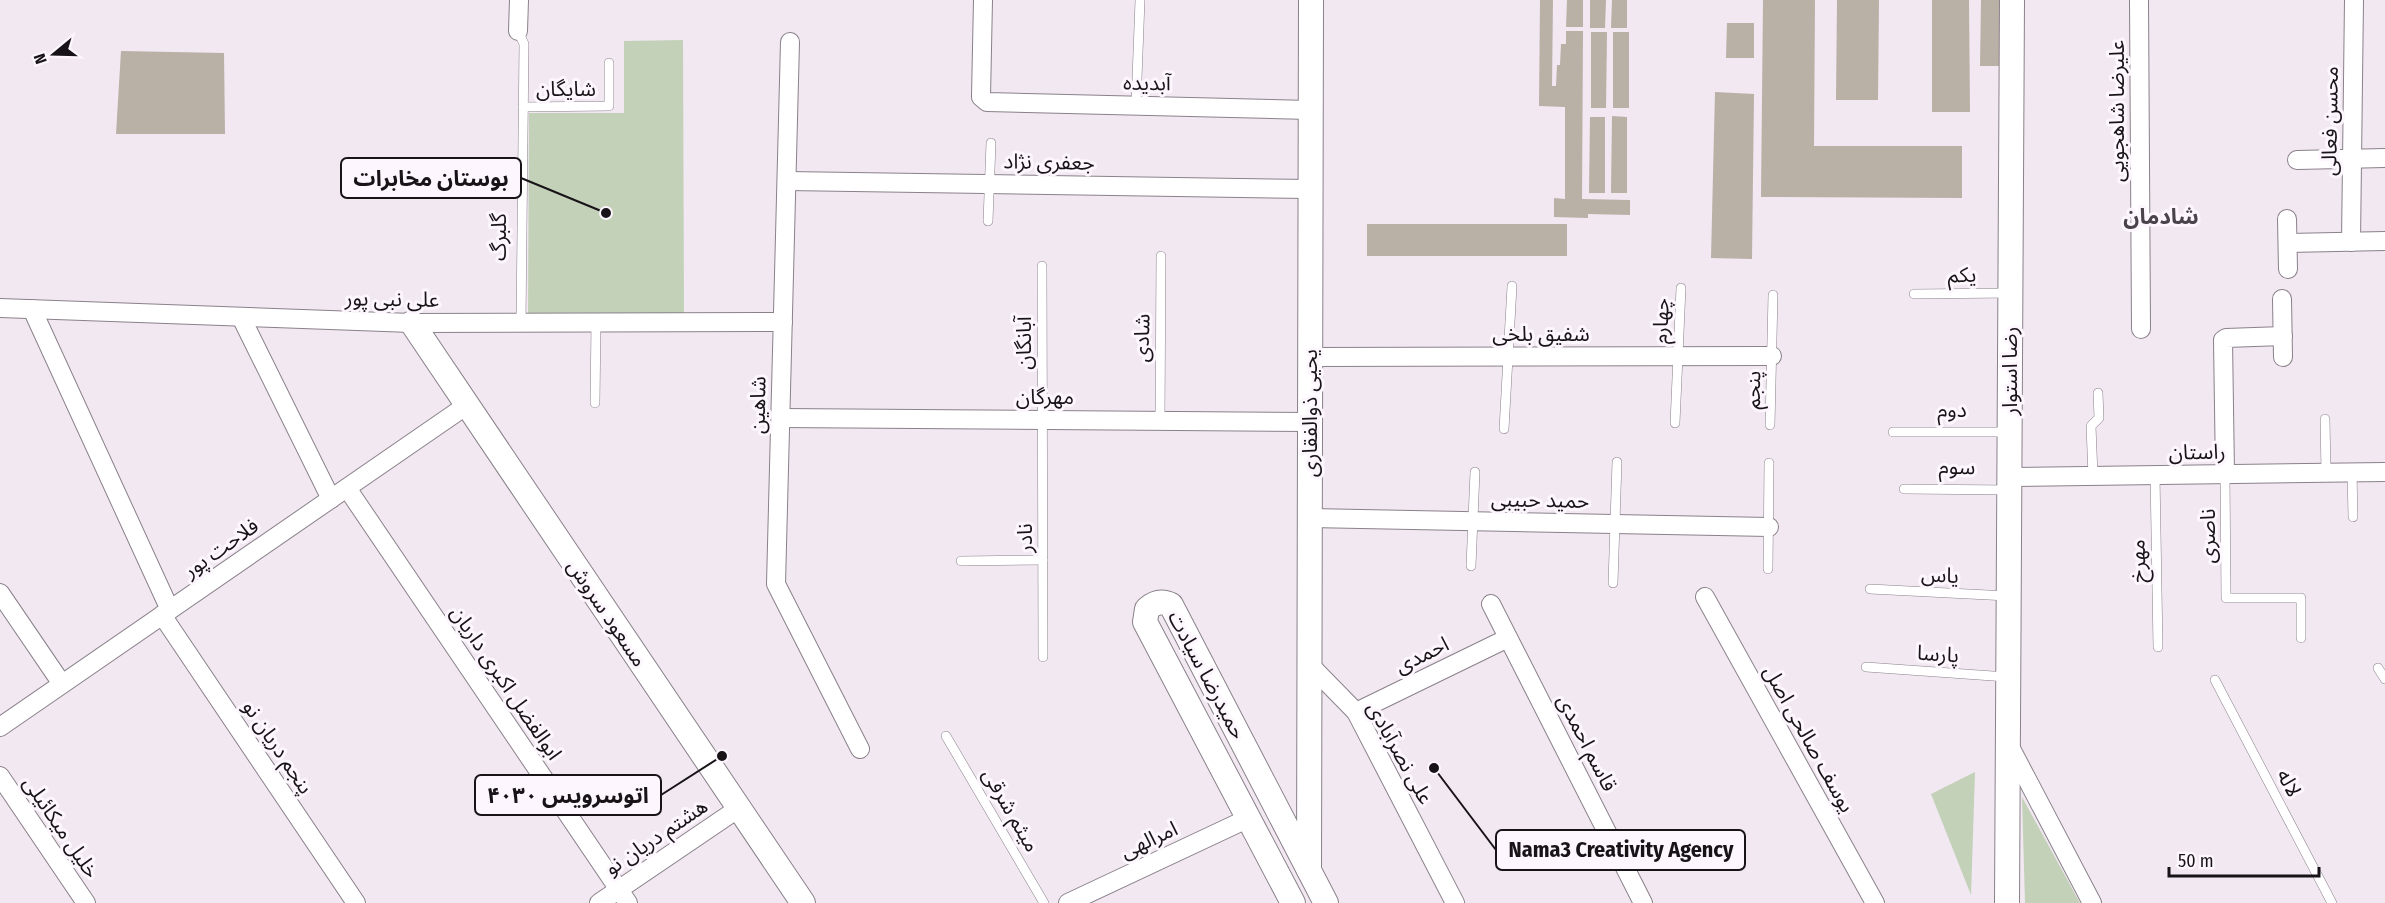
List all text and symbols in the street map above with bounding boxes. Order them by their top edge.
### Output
north arrow [24,24,84,84]
street label: علیرضا شاهجویی [2104,40,2130,182]
text: N [30,51,51,66]
street label: محسن فعالی [2316,66,2344,176]
street label: آبدیده [1123,70,1172,96]
street label: شایگان [536,76,596,102]
street label: جعفری نژاد [1003,148,1095,176]
callout: بوستان مخابرات [341,158,521,198]
text: بوستان مخابرات [353,165,509,192]
district label: شادمان [2123,203,2199,230]
street label: گلبرگ [486,213,512,261]
street label: یکم [1947,262,1977,290]
street label: علی نبی پور [344,285,439,313]
street label: چهارم [1647,297,1678,345]
street label: شادی [1129,313,1155,363]
street label: آبانگان [1011,315,1037,370]
street label: شفیق بلخی [1492,321,1590,347]
street label: رضا استوار [1997,327,2023,417]
street label: یحیی ذوالفقاری [1297,349,1323,477]
street label: پنجم [1740,370,1768,410]
street label: شاهین [744,376,772,434]
street label: مهرگان [1016,384,1074,410]
street label: دوم [1937,397,1967,426]
street label: راستان [2168,439,2226,465]
street label: سوم [1938,454,1975,483]
street label: حمید حبیبی [1491,486,1589,514]
street label: ناصری [2195,509,2221,564]
street label: فلاحت پور [177,513,264,584]
street label: نادر [1012,523,1038,554]
street label: مهرخ [2125,539,2153,583]
street label: مسعود سروش [561,554,653,672]
street label: یاس [1920,561,1960,589]
street label: ابوالفضل اکبری داریان [445,601,567,765]
street label: حمیدرضا سیادت [1162,606,1252,744]
street label: احمدی [1391,631,1453,679]
street label: پارسا [1916,640,1960,669]
street label: یوسف صالحی اصل [1758,661,1860,817]
street label: قاسم احمدی [1550,690,1622,797]
street label: پنجم دریان‌ نو [235,695,319,800]
street label: علی نصرآبادی [1361,697,1439,809]
street label: میثم شرقی [975,763,1045,858]
street label: لاله [2271,765,2307,801]
street label: خلیل میکائیلی [17,771,105,883]
callout: اتوسرویس ۴۰۳۰ [475,775,661,815]
text: اتوسرویس ۴۰۳۰ [487,782,649,809]
street label: هشتم دریان‌ نو [599,793,714,883]
street label: امرالهی [1116,815,1182,865]
callout: Nama3 Creativity Agency [1496,830,1745,870]
text: Nama3 Creativity Agency [1509,836,1734,863]
scale bar [2169,840,2319,878]
text: 50 m [2178,850,2214,872]

